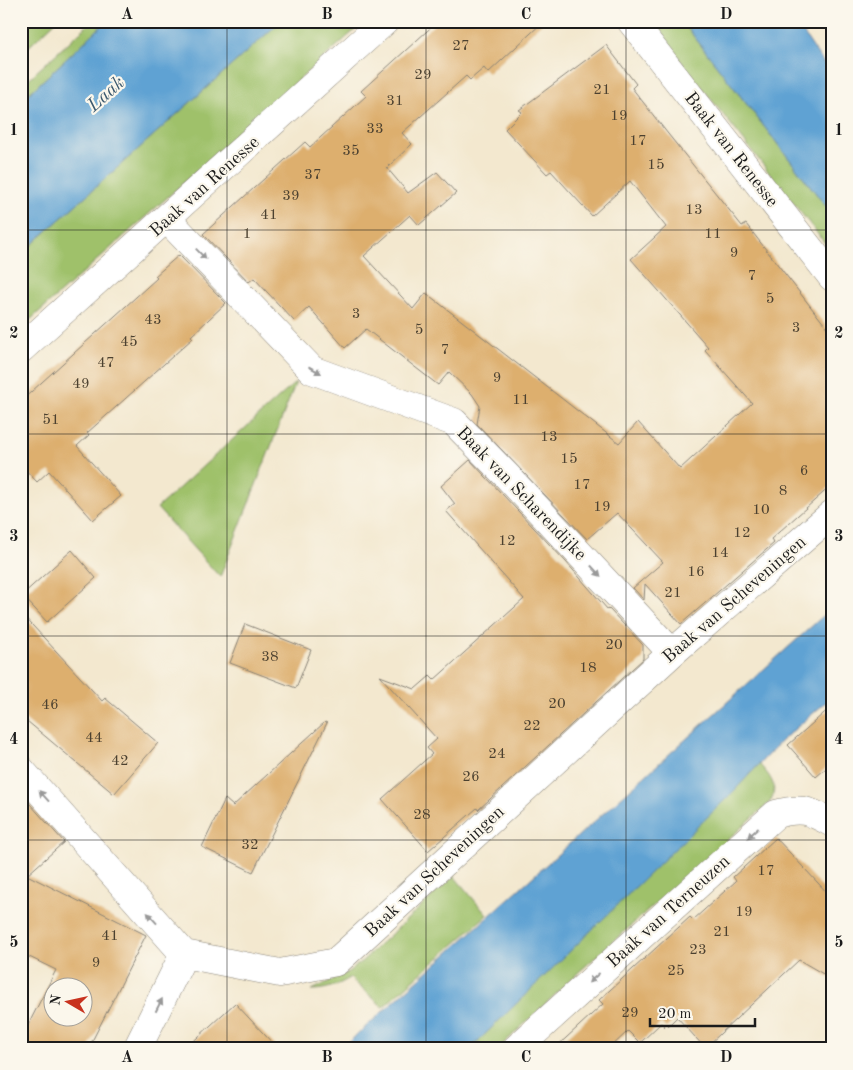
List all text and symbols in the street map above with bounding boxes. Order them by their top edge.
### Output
text: A [121,7,133,23]
text: B [321,7,333,23]
text: C [521,7,531,23]
text: D [720,7,732,23]
house number: 27 [452,39,470,54]
house number: 29 [414,68,432,83]
water label: Laak [84,74,129,117]
house number: 21 [593,83,611,98]
street label: Baak van Renesse [681,89,781,210]
house number: 31 [386,94,404,109]
house number: 19 [610,109,628,124]
house number: 33 [366,122,384,137]
text: 1 [9,123,19,139]
text: 1 [834,123,844,139]
street label: Baak van Renesse [147,133,263,240]
house number: 17 [629,134,647,149]
house number: 35 [342,144,360,159]
house number: 15 [647,158,665,173]
house number: 37 [304,168,322,183]
house number: 39 [282,189,300,204]
house number: 13 [685,203,703,218]
house number: 41 [260,208,278,223]
house number: 1 [243,227,251,242]
house number: 11 [704,227,722,242]
house number: 9 [730,246,738,261]
one-way arrow [195,248,207,260]
house number: 7 [748,269,756,284]
house number: 5 [766,292,774,307]
house number: 3 [352,307,360,322]
house number: 43 [144,313,162,328]
house number: 3 [792,321,800,336]
house number: 5 [415,323,423,338]
text: 2 [9,326,19,342]
text: 2 [834,326,844,342]
house number: 45 [120,335,138,350]
house number: 7 [441,343,449,358]
house number: 47 [97,356,115,371]
one-way arrow [308,365,321,374]
house number: 9 [493,371,501,386]
house number: 49 [72,377,90,392]
house number: 11 [512,393,530,408]
house number: 51 [42,413,60,428]
street label: Baak van Scharendijke [453,423,590,564]
house number: 13 [540,430,558,445]
house number: 15 [560,452,578,467]
house number: 6 [800,464,808,479]
house number: 17 [573,478,591,493]
house number: 8 [779,484,787,499]
house number: 19 [593,500,611,515]
house number: 10 [752,503,770,518]
house number: 12 [733,526,751,541]
text: 3 [9,529,19,545]
text: 3 [834,529,844,545]
street label: Baak van Scheveningen [660,533,810,667]
house number: 12 [498,534,516,549]
house number: 14 [711,546,729,561]
one-way arrow [590,565,602,577]
house number: 16 [687,565,705,580]
house number: 21 [664,586,682,601]
house number: 20 [605,638,623,653]
house number: 38 [261,650,279,665]
house number: 18 [579,661,597,676]
house number: 20 [548,697,566,712]
house number: 46 [41,698,59,713]
house number: 22 [523,719,541,734]
house number: 44 [85,731,103,746]
text: 4 [9,732,19,748]
text: 4 [834,732,844,748]
house number: 24 [488,747,506,762]
house number: 42 [111,754,129,769]
house number: 26 [462,770,480,785]
one-way arrow [38,790,50,802]
street label: Baak van Scheveningen [362,802,508,941]
house number: 28 [413,808,431,823]
one-way arrow [748,827,760,839]
house number: 32 [241,838,259,853]
street label: Baak van Terneuzen [604,852,734,971]
house number: 17 [757,864,775,879]
house number: 19 [735,905,753,920]
one-way arrow [146,912,158,924]
house number: 21 [713,925,731,940]
house number: 41 [101,929,119,944]
text: 5 [9,935,19,951]
text: 5 [834,935,844,951]
house number: 23 [689,943,707,958]
house number: 9 [92,956,100,971]
house number: 25 [667,964,685,979]
one-way arrow [589,972,601,984]
north arrow [42,978,92,1028]
text: N [48,993,64,1007]
scale bar [650,995,756,1027]
one-way arrow [155,998,163,1012]
house number: 29 [621,1006,639,1021]
text: 20 m [658,1007,692,1022]
text: A [121,1050,133,1066]
text: B [321,1050,333,1066]
text: C [521,1050,531,1066]
text: D [720,1050,732,1066]

